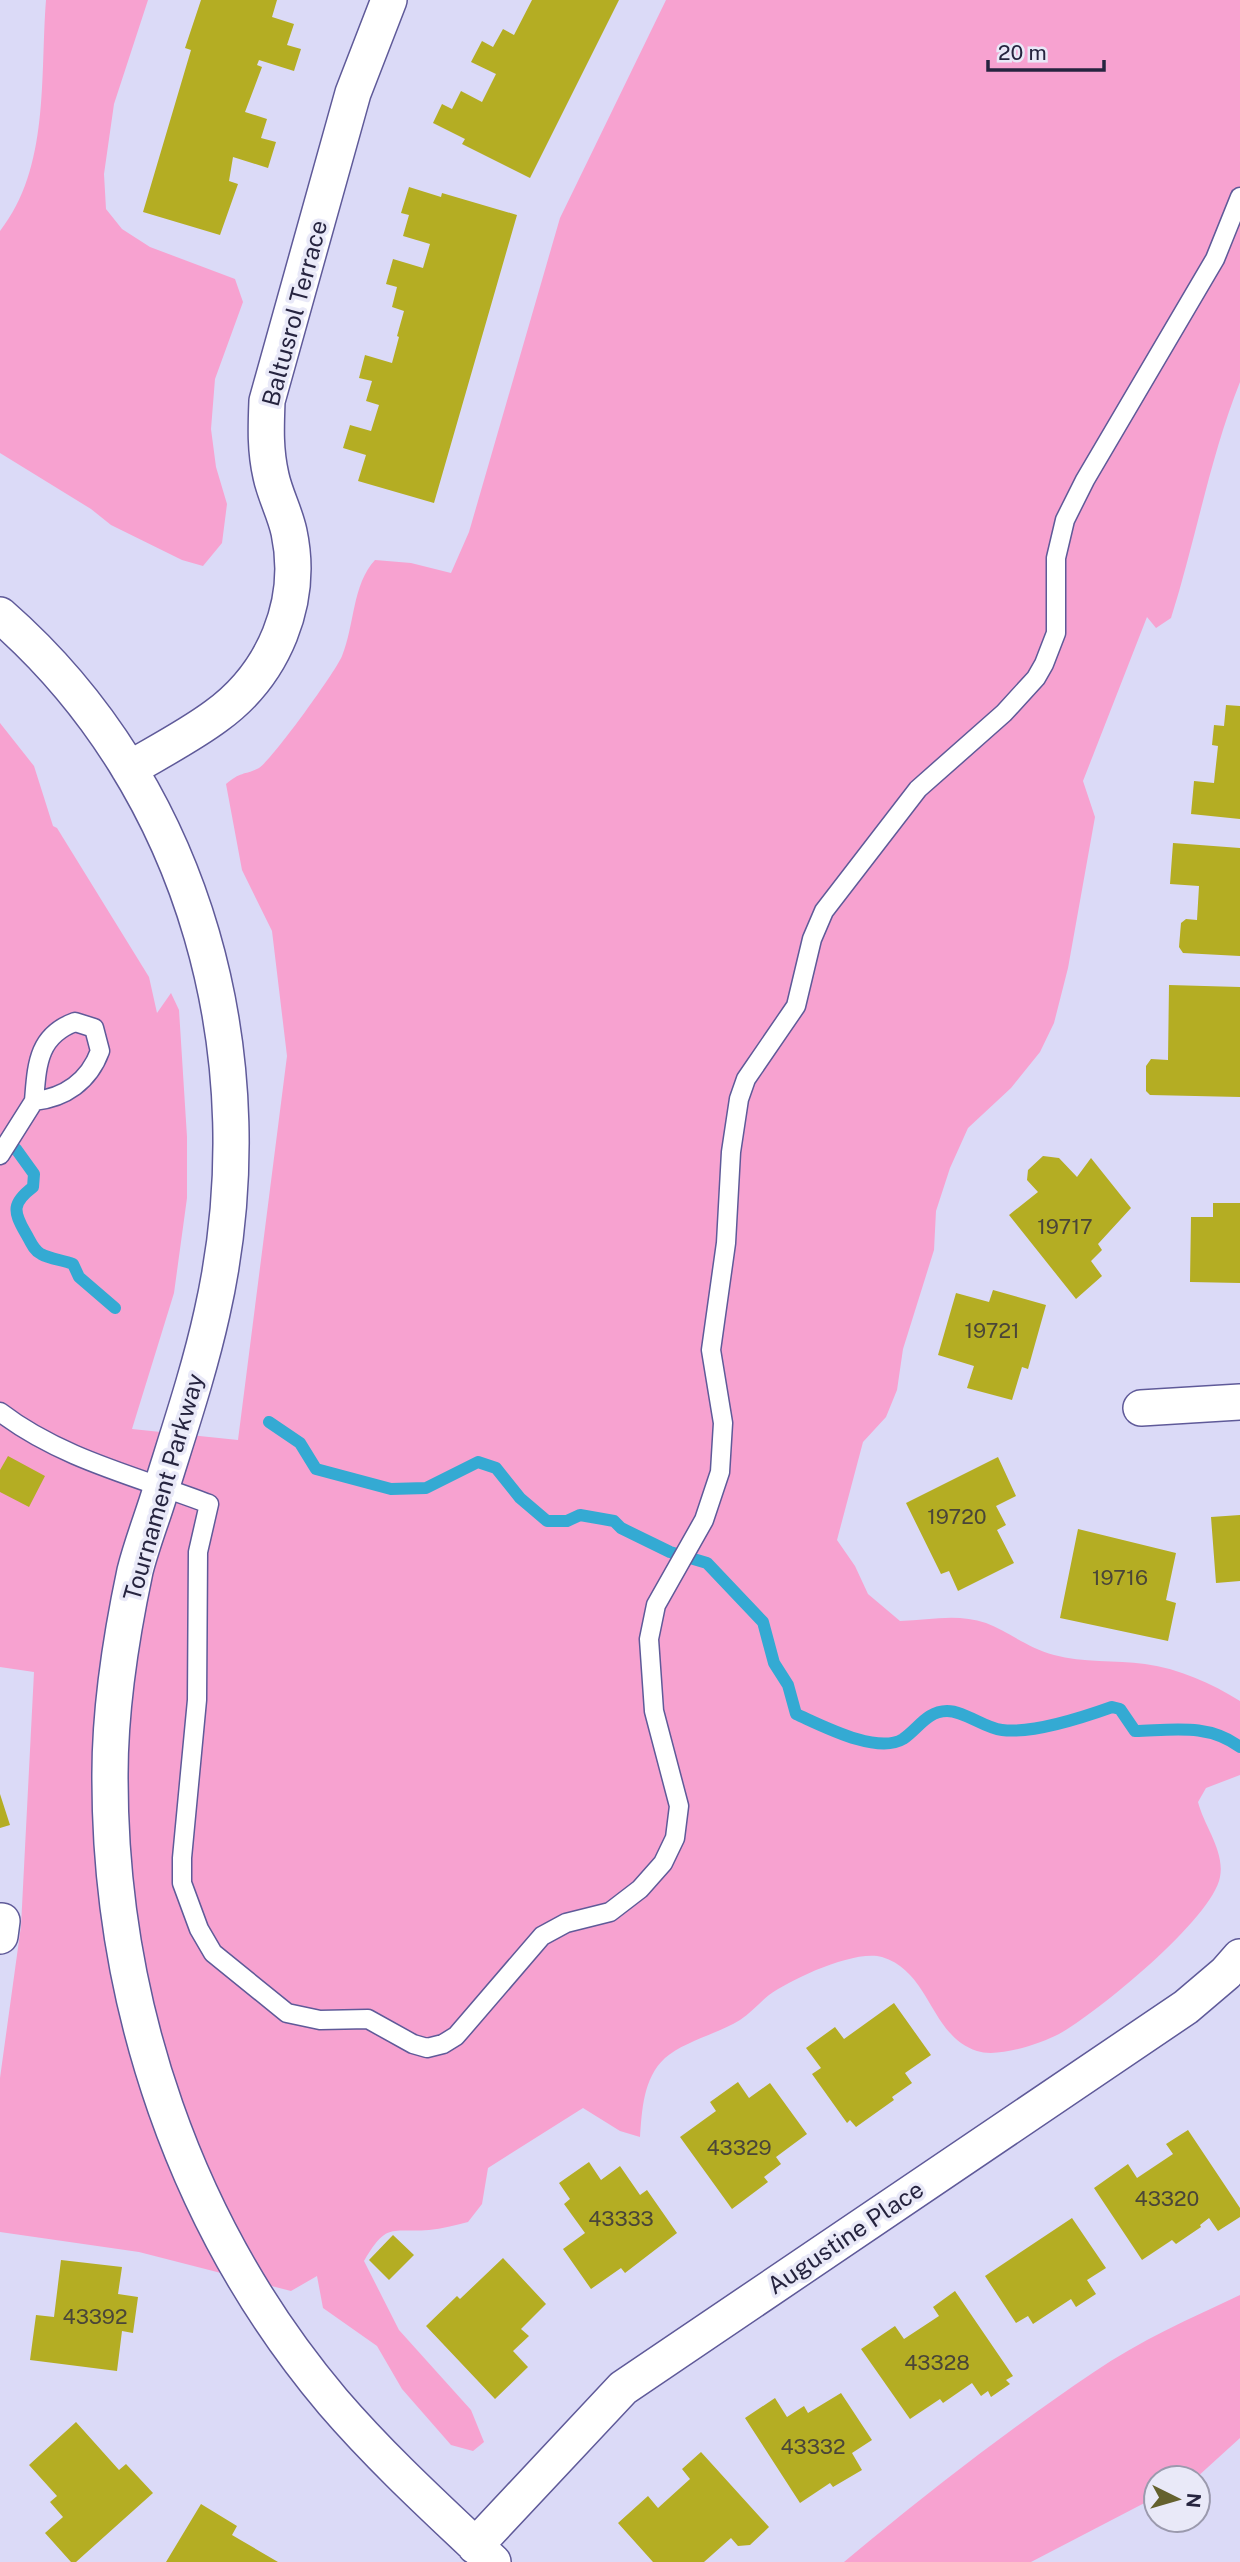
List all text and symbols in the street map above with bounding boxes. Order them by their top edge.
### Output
scale bar [988,28,1104,72]
text: 20 m [998,40,1047,65]
street label: Baltusrol Terrace [256,217,332,409]
house number: 19717 [1037,1214,1093,1239]
house number: 19721 [964,1318,1020,1343]
street label: Tournament Parkway [117,1370,209,1604]
house number: 19720 [927,1504,987,1529]
house number: 19716 [1092,1565,1148,1590]
house number: 43329 [706,2135,772,2160]
street label: Augustine Place [762,2175,928,2299]
house number: 43320 [1135,2186,1199,2211]
house number: 43333 [588,2206,654,2231]
house number: 43392 [62,2304,128,2329]
house number: 43328 [904,2350,970,2375]
house number: 43332 [780,2434,846,2459]
north arrow [1142,2464,1212,2534]
text: N [1182,2492,1206,2509]

